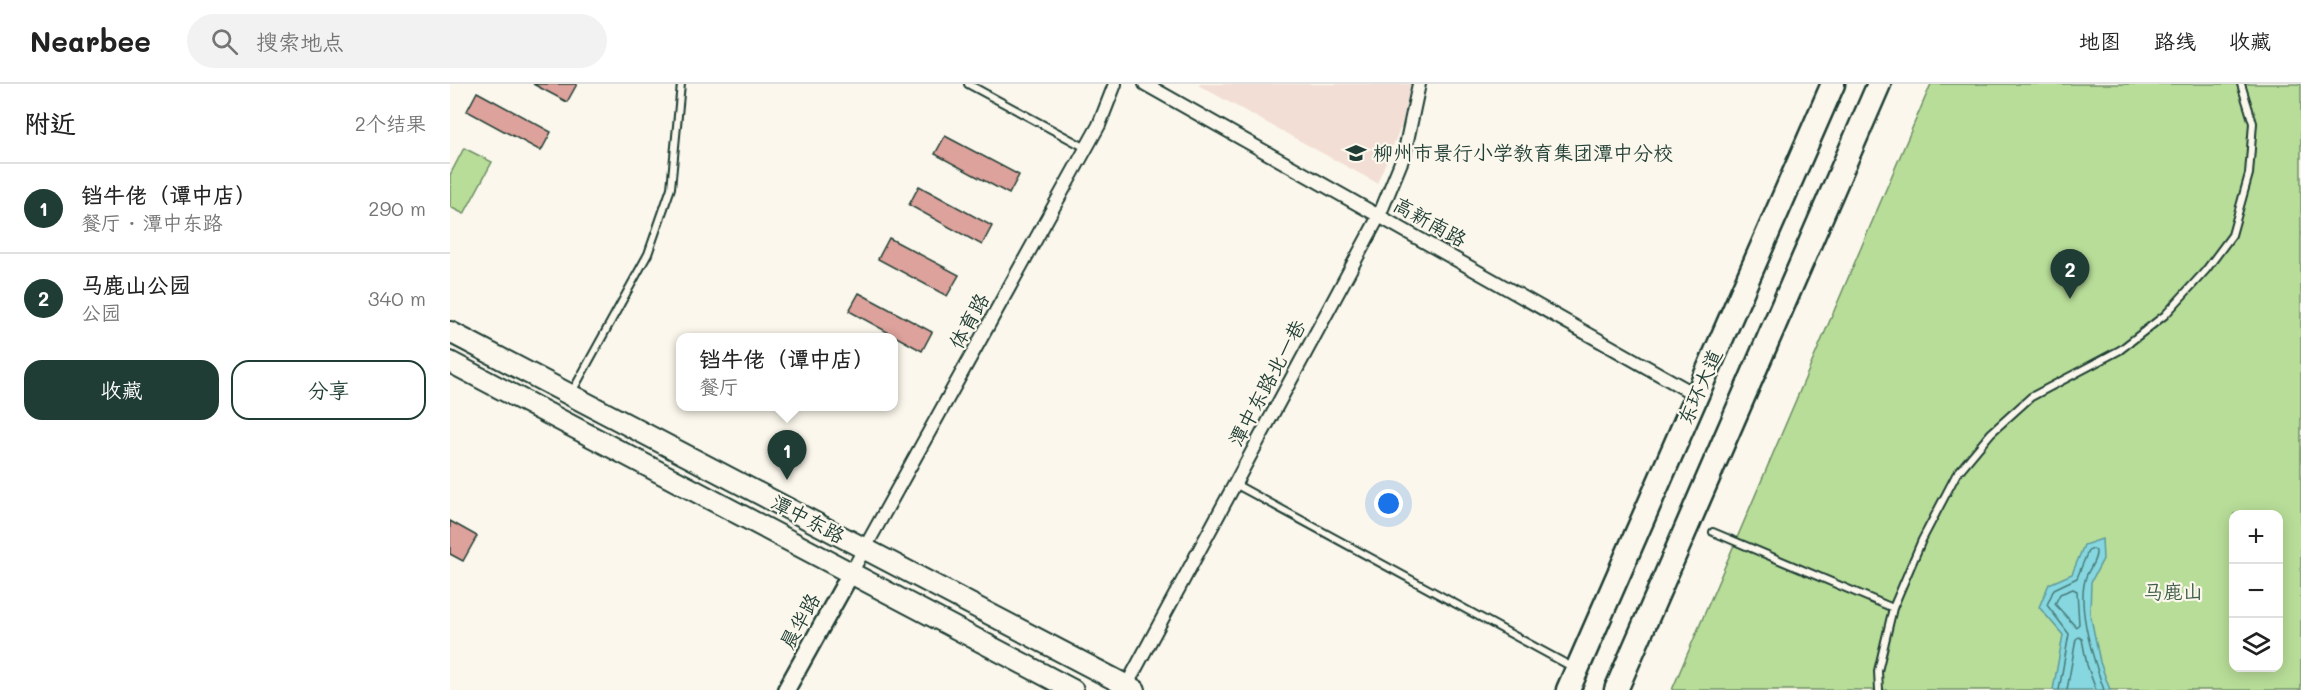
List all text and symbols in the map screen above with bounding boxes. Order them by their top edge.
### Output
search box [187,14,607,68]
text: Nearbee [30,23,151,59]
icon: search [208,25,241,58]
text: 搜索地点 [256,27,344,56]
text: 地图 [2079,27,2121,54]
text: 路线 [2154,27,2196,54]
text: 收藏 [2229,27,2271,54]
text: 附近 [24,106,76,140]
text: 2个结果 [355,110,426,136]
place label: 柳州市景行小学教育集团潭中分校 [1373,139,1673,165]
school or university icon: 柳州市景行小学教育集团潭中分校 [1344,141,1368,165]
text: 铛牛佬（谭中店） [81,180,257,209]
street label: 高新南路 [1389,190,1473,252]
text: 1 [39,195,48,221]
text: 290 m [368,195,426,221]
text: 餐厅 · 潭中东路 [81,209,223,235]
pin: 2 [2050,250,2090,299]
text: 马鹿山公园 [81,270,191,299]
text: 2 [38,285,49,311]
text: 340 m [368,285,426,311]
street label: 体育路 [942,287,995,353]
text: 公园 [81,299,121,325]
street label: 潭中东路北一巷 [1222,314,1311,450]
popup [676,333,898,411]
text: 铛牛佬（谭中店） [699,344,875,373]
street label: 东环大道 [1671,345,1727,428]
button: 收藏 [24,360,219,420]
button: 分享 [231,360,426,420]
text: 餐厅 [699,373,739,399]
pin: 1 [768,430,806,480]
street label: 潭中东路 [767,488,851,549]
your location [1374,489,1403,518]
map controls [2229,510,2283,672]
button: + [2229,510,2283,564]
button: − [2229,564,2283,618]
park label: 马鹿山 [2143,578,2203,604]
street label: 晨华路 [773,587,826,653]
button: layers [2229,618,2283,672]

